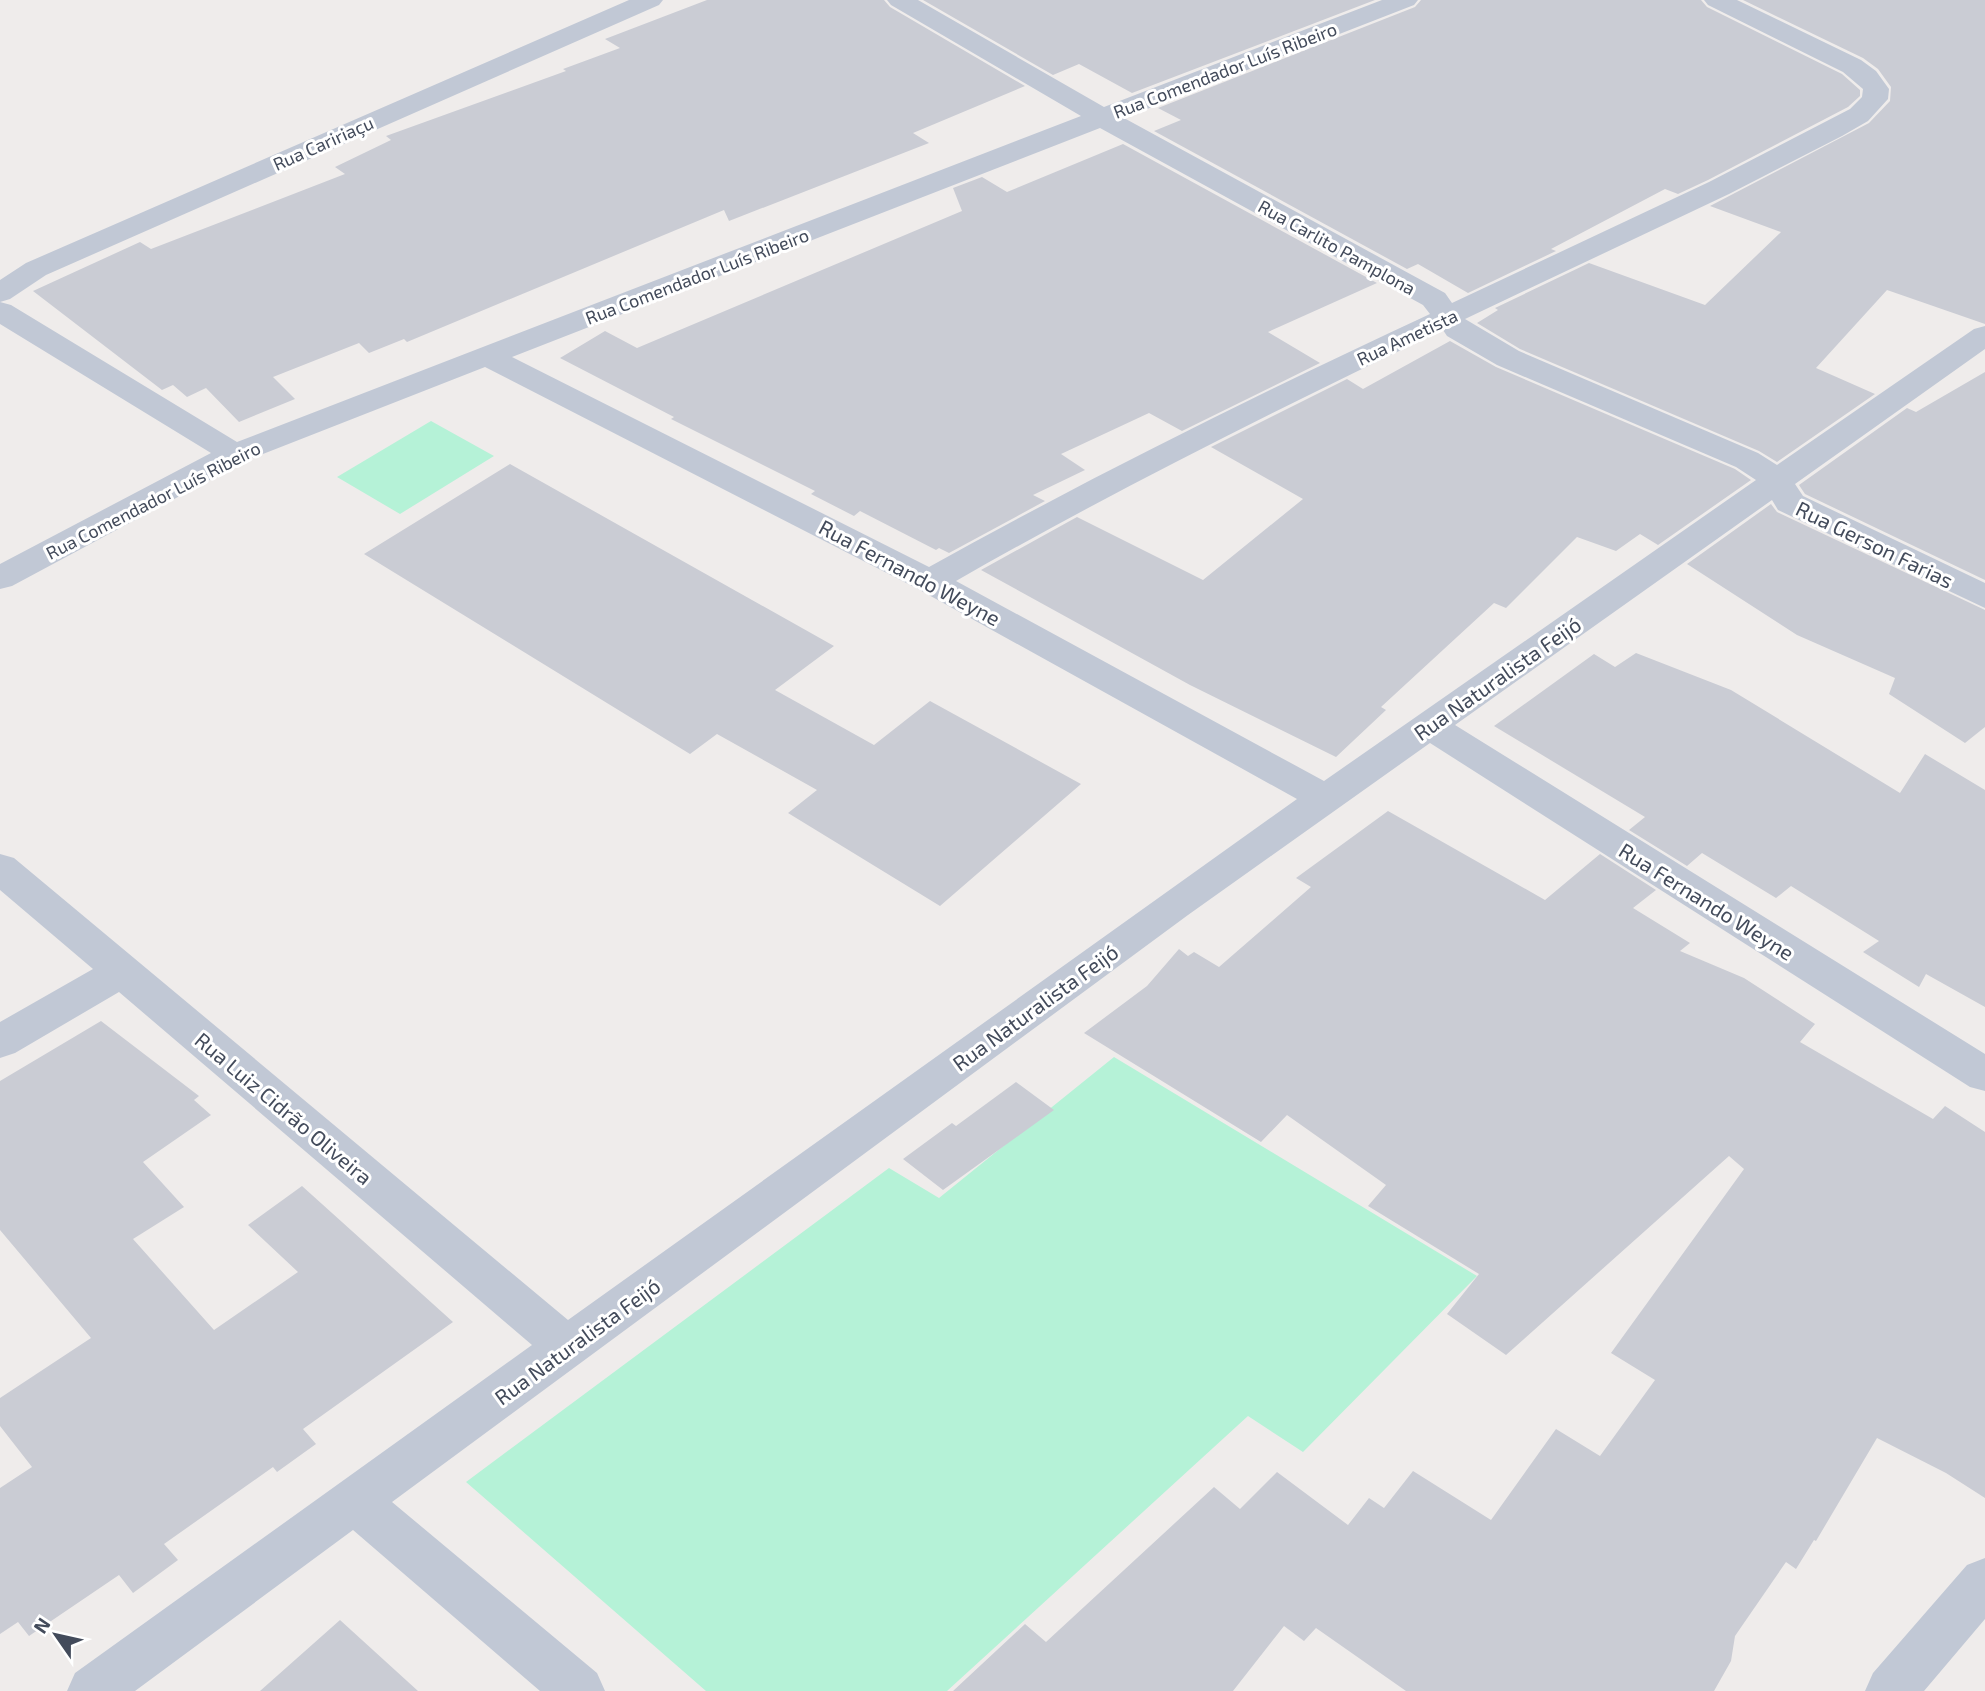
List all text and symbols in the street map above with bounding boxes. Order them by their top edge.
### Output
street label: Rua Comendador Luís Ribeiro [1110,17,1340,123]
street label: Rua Caririaçu [269,111,377,176]
street label: Rua Carlito Pamplona [1255,195,1419,299]
street label: Rua Comendador Luís Ribeiro [582,223,812,329]
street label: Rua Ametista [1353,304,1461,370]
street label: Rua Comendador Luís Ribeiro [42,436,264,564]
street label: Rua Gerson Farias [1792,495,1958,593]
street label: Rua Fernando Weyne [815,514,1005,630]
street label: Rua Naturalista Feijó [1409,611,1586,746]
street label: Rua Fernando Weyne [1615,837,1799,965]
street label: Rua Naturalista Feijó [947,939,1123,1076]
street label: Rua Luiz Cidrão Oliveira [190,1027,378,1189]
street label: Rua Naturalista Feijó [489,1273,665,1410]
north arrow [21,1600,91,1670]
text: N [28,1613,55,1637]

